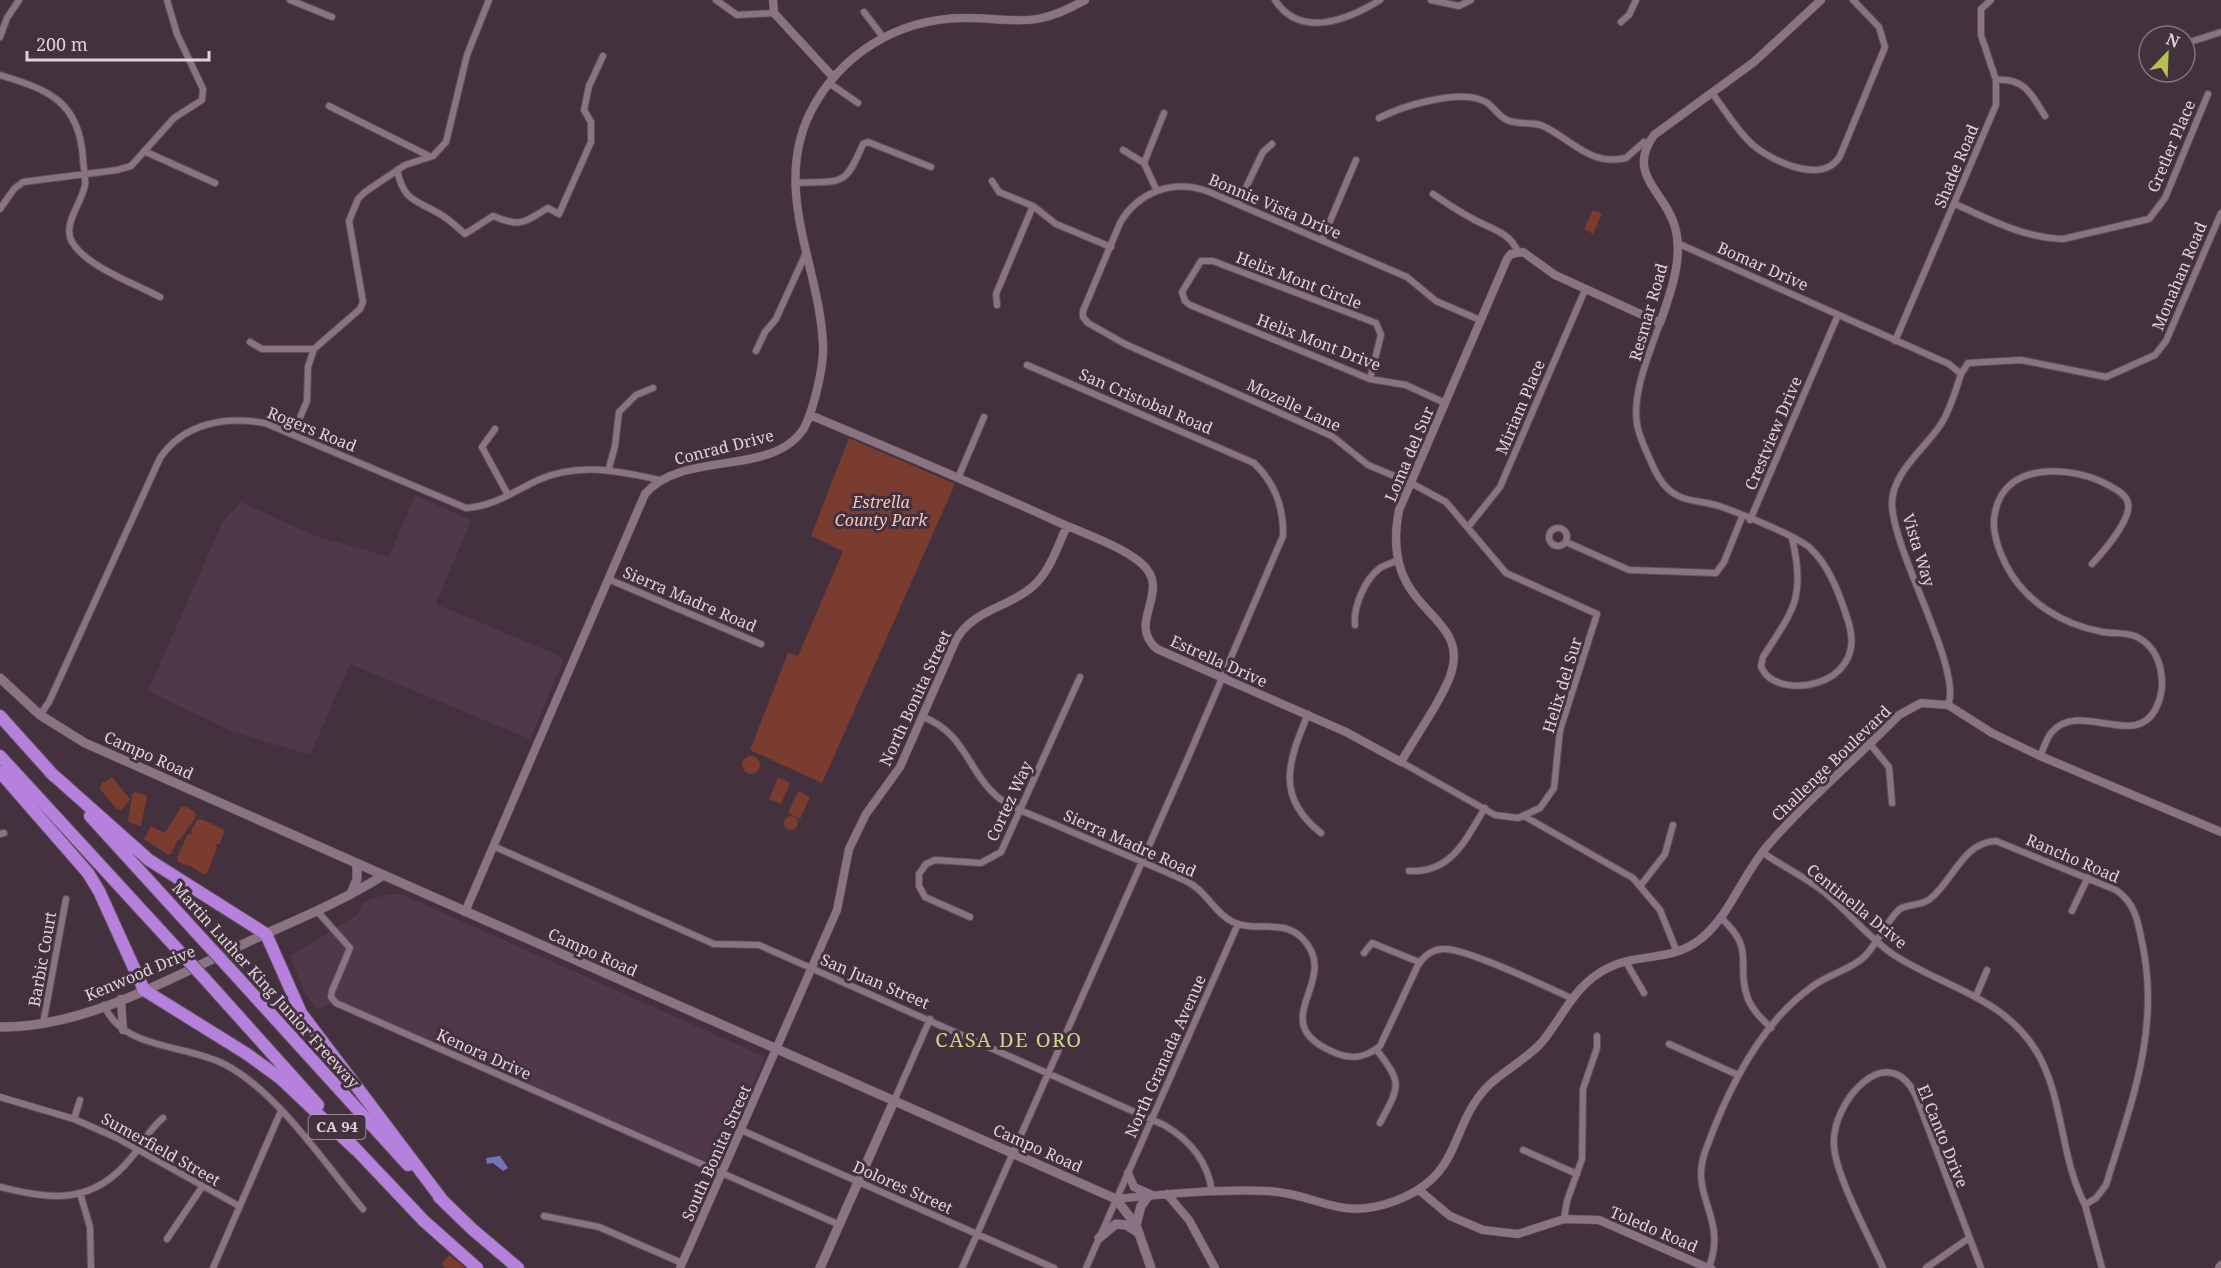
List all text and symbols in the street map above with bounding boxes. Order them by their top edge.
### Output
scale bar [27,24,208,62]
north arrow [2137,24,2197,84]
text: N [2163,28,2183,53]
text: 200 m [36,32,88,56]
street label: Gretler Place [2142,96,2200,196]
street label: Shade Road [1928,121,1984,211]
street label: Bonnie Vista Drive [1205,168,1345,244]
street label: Monahan Road [2146,218,2212,334]
street label: Bomar Drive [1714,236,1812,296]
street label: Helix Mont Circle [1233,246,1365,314]
street label: Resmar Road [1624,260,1672,363]
street label: Helix Mont Drive [1254,308,1384,376]
street label: Miriam Place [1490,356,1550,458]
street label: San Cristobal Road [1076,363,1216,439]
street label: Crestview Drive [1739,373,1807,493]
street label: Mozelle Lane [1243,374,1345,436]
street label: Rogers Road [264,401,360,457]
street label: Loma del Sur [1379,403,1439,505]
street label: Conrad Drive [672,424,776,470]
park label: Estrella County Park [835,491,928,531]
street label: Vista Way [1897,511,1941,590]
street label: Sierra Madre Road [620,561,760,637]
street label: North Bonita Street [874,626,956,769]
street label: Estrella Drive [1167,630,1271,692]
street label: Helix del Sur [1537,634,1587,735]
street label: Challenge Boulevard [1766,700,1896,826]
street label: Campo Road [101,725,197,785]
street label: Cortez Way [981,756,1038,845]
street label: Sierra Madre Road [1060,804,1200,882]
street label: Rancho Road [2023,828,2123,888]
street label: Centinella Drive [1802,859,1912,953]
street label: Martin Luther King Junior Freeway [167,877,365,1093]
street label: Barbic Court [23,909,61,1008]
street label: Campo Road [545,922,641,982]
street label: Kenwood Drive [81,940,199,1006]
street label: San Juan Street [817,948,933,1014]
street label: North Granada Avenue [1119,971,1211,1141]
street label: Kenora Drive [433,1023,535,1085]
district label: CASA DE ORO [935,1026,1083,1053]
street label: South Bonita Street [676,1081,756,1224]
street label: El Canto Drive [1912,1081,1974,1191]
street label: Sumerfield Street [98,1107,225,1191]
road number: CA 94 [308,1115,366,1139]
street label: Campo Road [990,1118,1086,1178]
street label: Dolores Street [850,1155,957,1219]
street label: Toledo Road [1607,1201,1702,1257]

